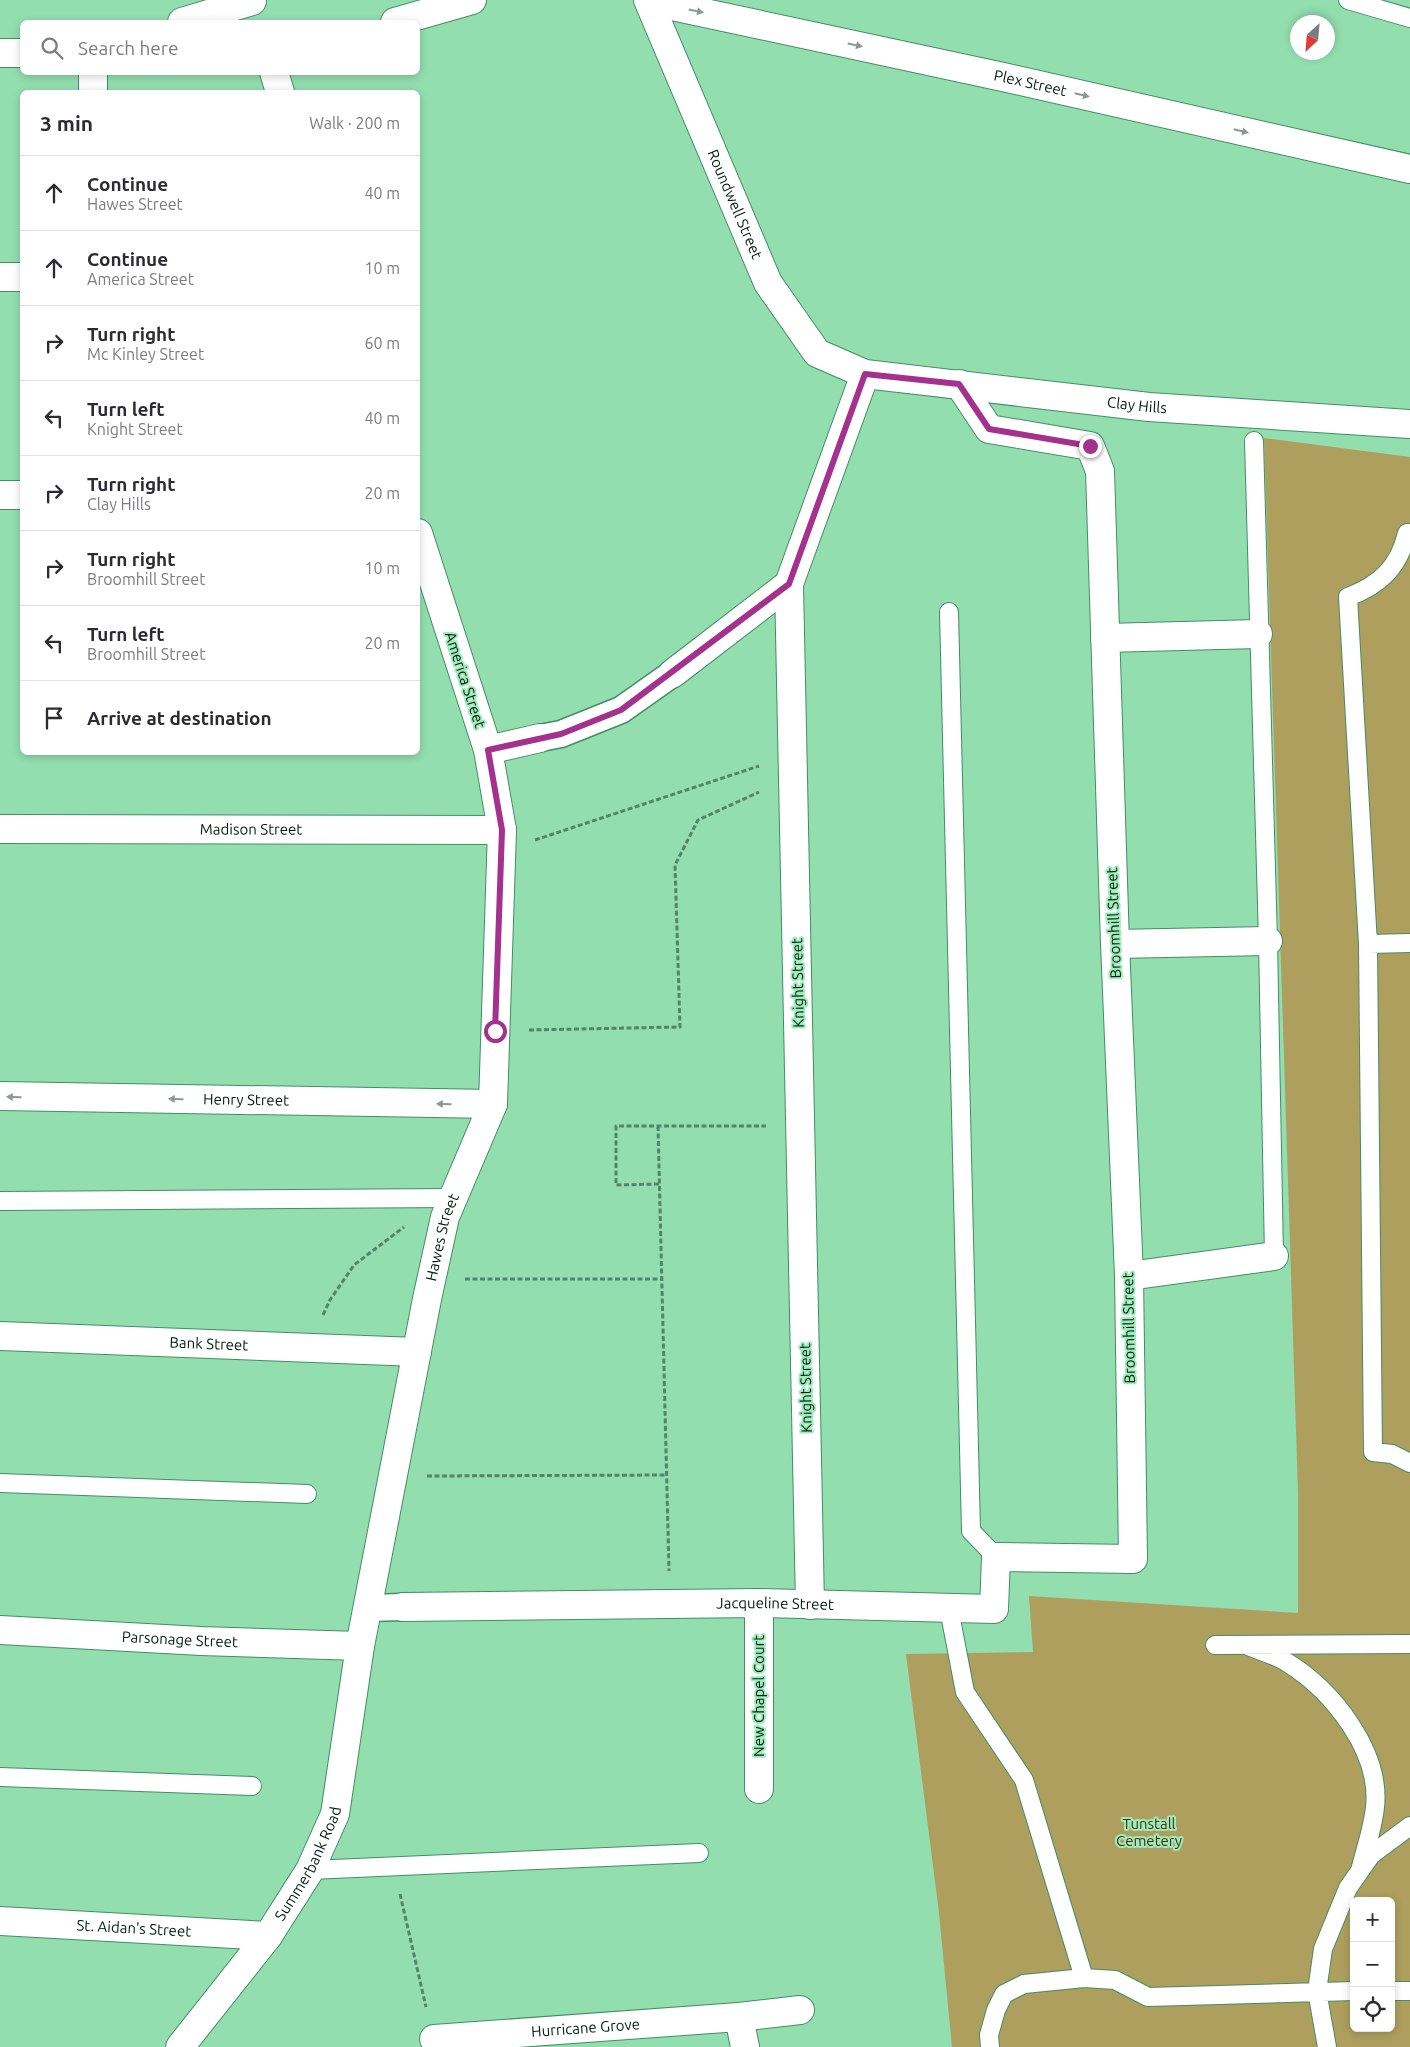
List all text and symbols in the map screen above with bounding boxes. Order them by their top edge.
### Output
one-way arrow [689,7,704,15]
north arrow [1290,15,1335,60]
search box [20,20,420,75]
icon: search [38,34,66,62]
text: Search here [78,37,178,59]
one-way arrow [848,42,864,50]
street label: Plex Street [992,66,1068,99]
one-way arrow [1075,92,1091,100]
text: 3 min [40,111,93,135]
text: Walk · 200 m [309,114,400,132]
one-way arrow [1233,127,1248,135]
street label: Roundwell Street [704,147,766,262]
text: Continue [87,173,168,195]
icon: ahead [40,179,68,207]
text: 40 m [364,184,400,202]
text: Hawes Street [87,195,183,213]
text: Continue [87,248,168,270]
icon: ahead [40,254,68,282]
text: 10 m [364,259,400,277]
text: America Street [87,270,194,288]
text: Turn right [87,323,175,345]
icon: right [40,329,68,357]
text: 60 m [364,334,400,352]
text: Mc Kinley Street [87,345,204,363]
street label: Clay Hills [1106,393,1167,416]
text: Turn left [87,398,165,420]
icon: left [40,404,68,432]
text: 40 m [364,409,400,427]
text: Knight Street [87,420,183,438]
route end [1079,435,1102,458]
text: Turn right [87,473,175,495]
icon: right [40,479,68,507]
text: 20 m [364,484,400,502]
text: Clay Hills [87,495,151,513]
text: Turn right [87,548,175,570]
icon: right [40,554,68,582]
text: 10 m [364,559,400,577]
text: Broomhill Street [87,570,205,588]
text: Turn left [87,623,165,645]
icon: left [40,629,68,657]
street label: America Street [442,630,489,730]
text: 20 m [364,634,400,652]
text: Broomhill Street [87,645,205,663]
icon: arrive [40,704,68,732]
text: Arrive at destination [87,707,272,729]
street label: Madison Street [200,820,302,838]
street label: Broomhill Street [1103,867,1124,979]
street label: Knight Street [788,938,807,1028]
route start [484,1020,507,1043]
street label: Henry Street [203,1090,289,1109]
one-way arrow [6,1092,22,1100]
one-way arrow [168,1095,184,1103]
one-way arrow [436,1099,452,1107]
street label: Hawes Street [422,1191,462,1283]
street label: Broomhill Street [1119,1272,1138,1384]
street label: Bank Street [169,1334,249,1354]
street label: Knight Street [796,1343,815,1433]
street label: Jacqueline Street [716,1594,834,1613]
street label: Parsonage Street [121,1628,238,1650]
street label: New Chapel Court [750,1635,767,1757]
street label: Summerbank Road [271,1805,344,1924]
park label: Tunstall Cemetery [1116,1815,1182,1849]
map controls [1350,1897,1395,2032]
button: + [1350,1897,1395,1942]
street label: St. Aidan's Street [76,1916,192,1940]
button: − [1350,1942,1395,1987]
button: locate [1350,1987,1395,2032]
street label: Hurricane Grove [531,2015,641,2040]

